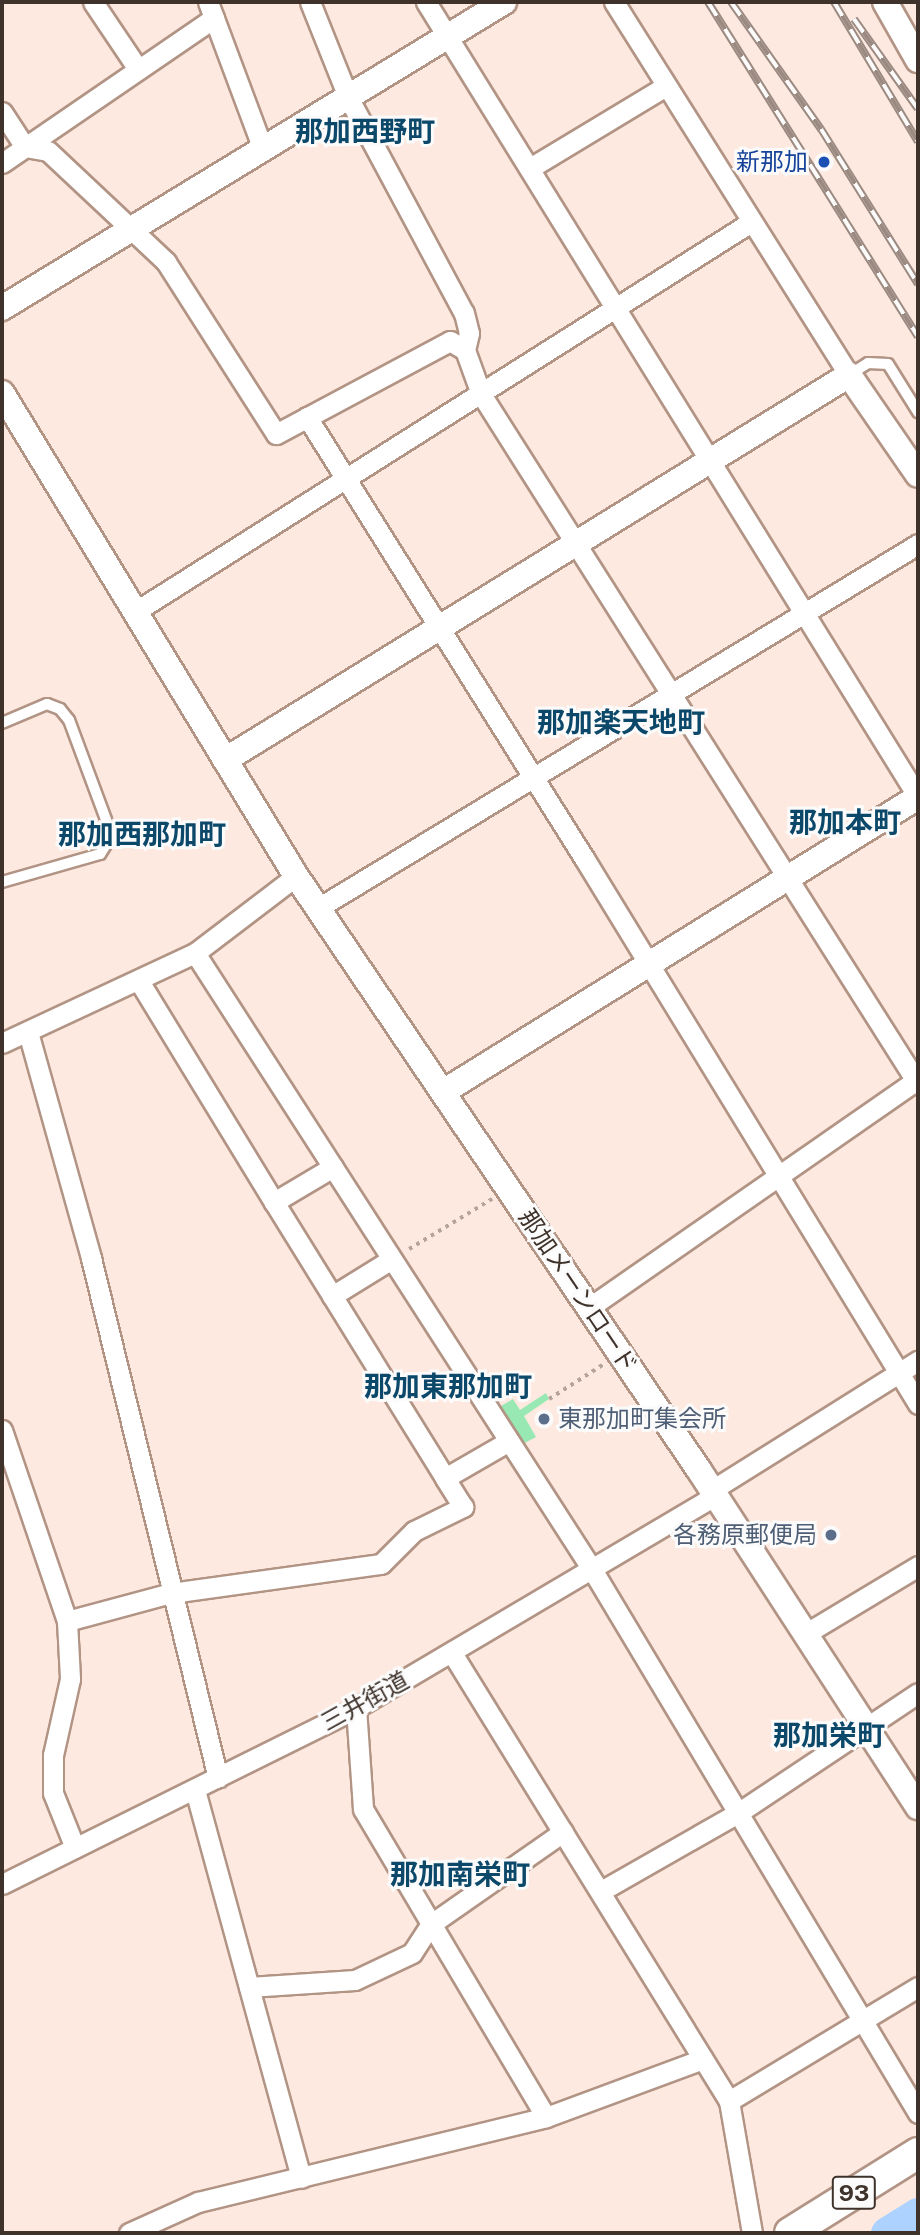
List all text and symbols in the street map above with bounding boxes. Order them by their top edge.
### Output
district label: 那加西野町 [295,114,435,148]
place label: 新那加 [736,148,808,176]
marker: 新那加 [814,152,834,172]
district label: 那加楽天地町 [537,705,705,739]
district label: 那加本町 [789,805,901,839]
district label: 那加西那加町 [58,817,226,851]
street label: 那加メーンロード [512,1203,644,1379]
district label: 那加東那加町 [364,1369,532,1403]
place label: 東那加町集会所 [558,1405,726,1433]
marker: 東那加町集会所 [536,1411,552,1427]
place label: 各務原郵便局 [673,1521,817,1549]
marker: 各務原郵便局 [823,1527,839,1543]
street label: 三井街道 [316,1665,414,1737]
district label: 那加栄町 [773,1718,885,1752]
district label: 那加南栄町 [390,1857,530,1891]
road number: 93 [831,2174,877,2212]

